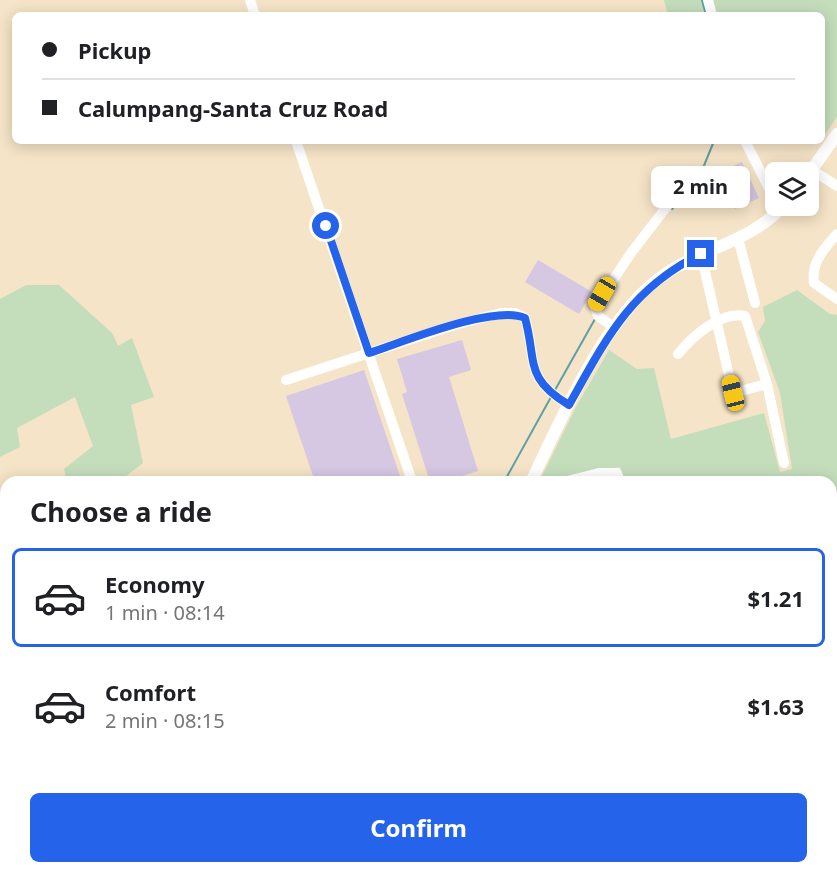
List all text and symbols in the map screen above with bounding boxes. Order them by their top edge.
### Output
text: Pickup [78,35,151,65]
text: Calumpang-Santa Cruz Road [78,93,388,123]
map controls [765,162,819,216]
button: layers [765,162,819,216]
callout: 2 min [652,167,750,209]
text: 2 min [673,173,728,200]
route start [312,212,339,239]
route end [687,240,714,267]
car [585,274,619,314]
car [720,373,746,413]
text: Choose a ride [30,493,212,530]
text: Economy [105,569,204,599]
icon: car [33,571,87,625]
text: $1.21 [747,583,804,613]
text: 1 min · 08:14 [105,599,225,626]
text: Comfort [105,677,196,707]
icon: car [33,679,87,733]
text: $1.63 [747,691,804,721]
text: 2 min · 08:15 [105,707,225,734]
button: Confirm [30,793,807,862]

